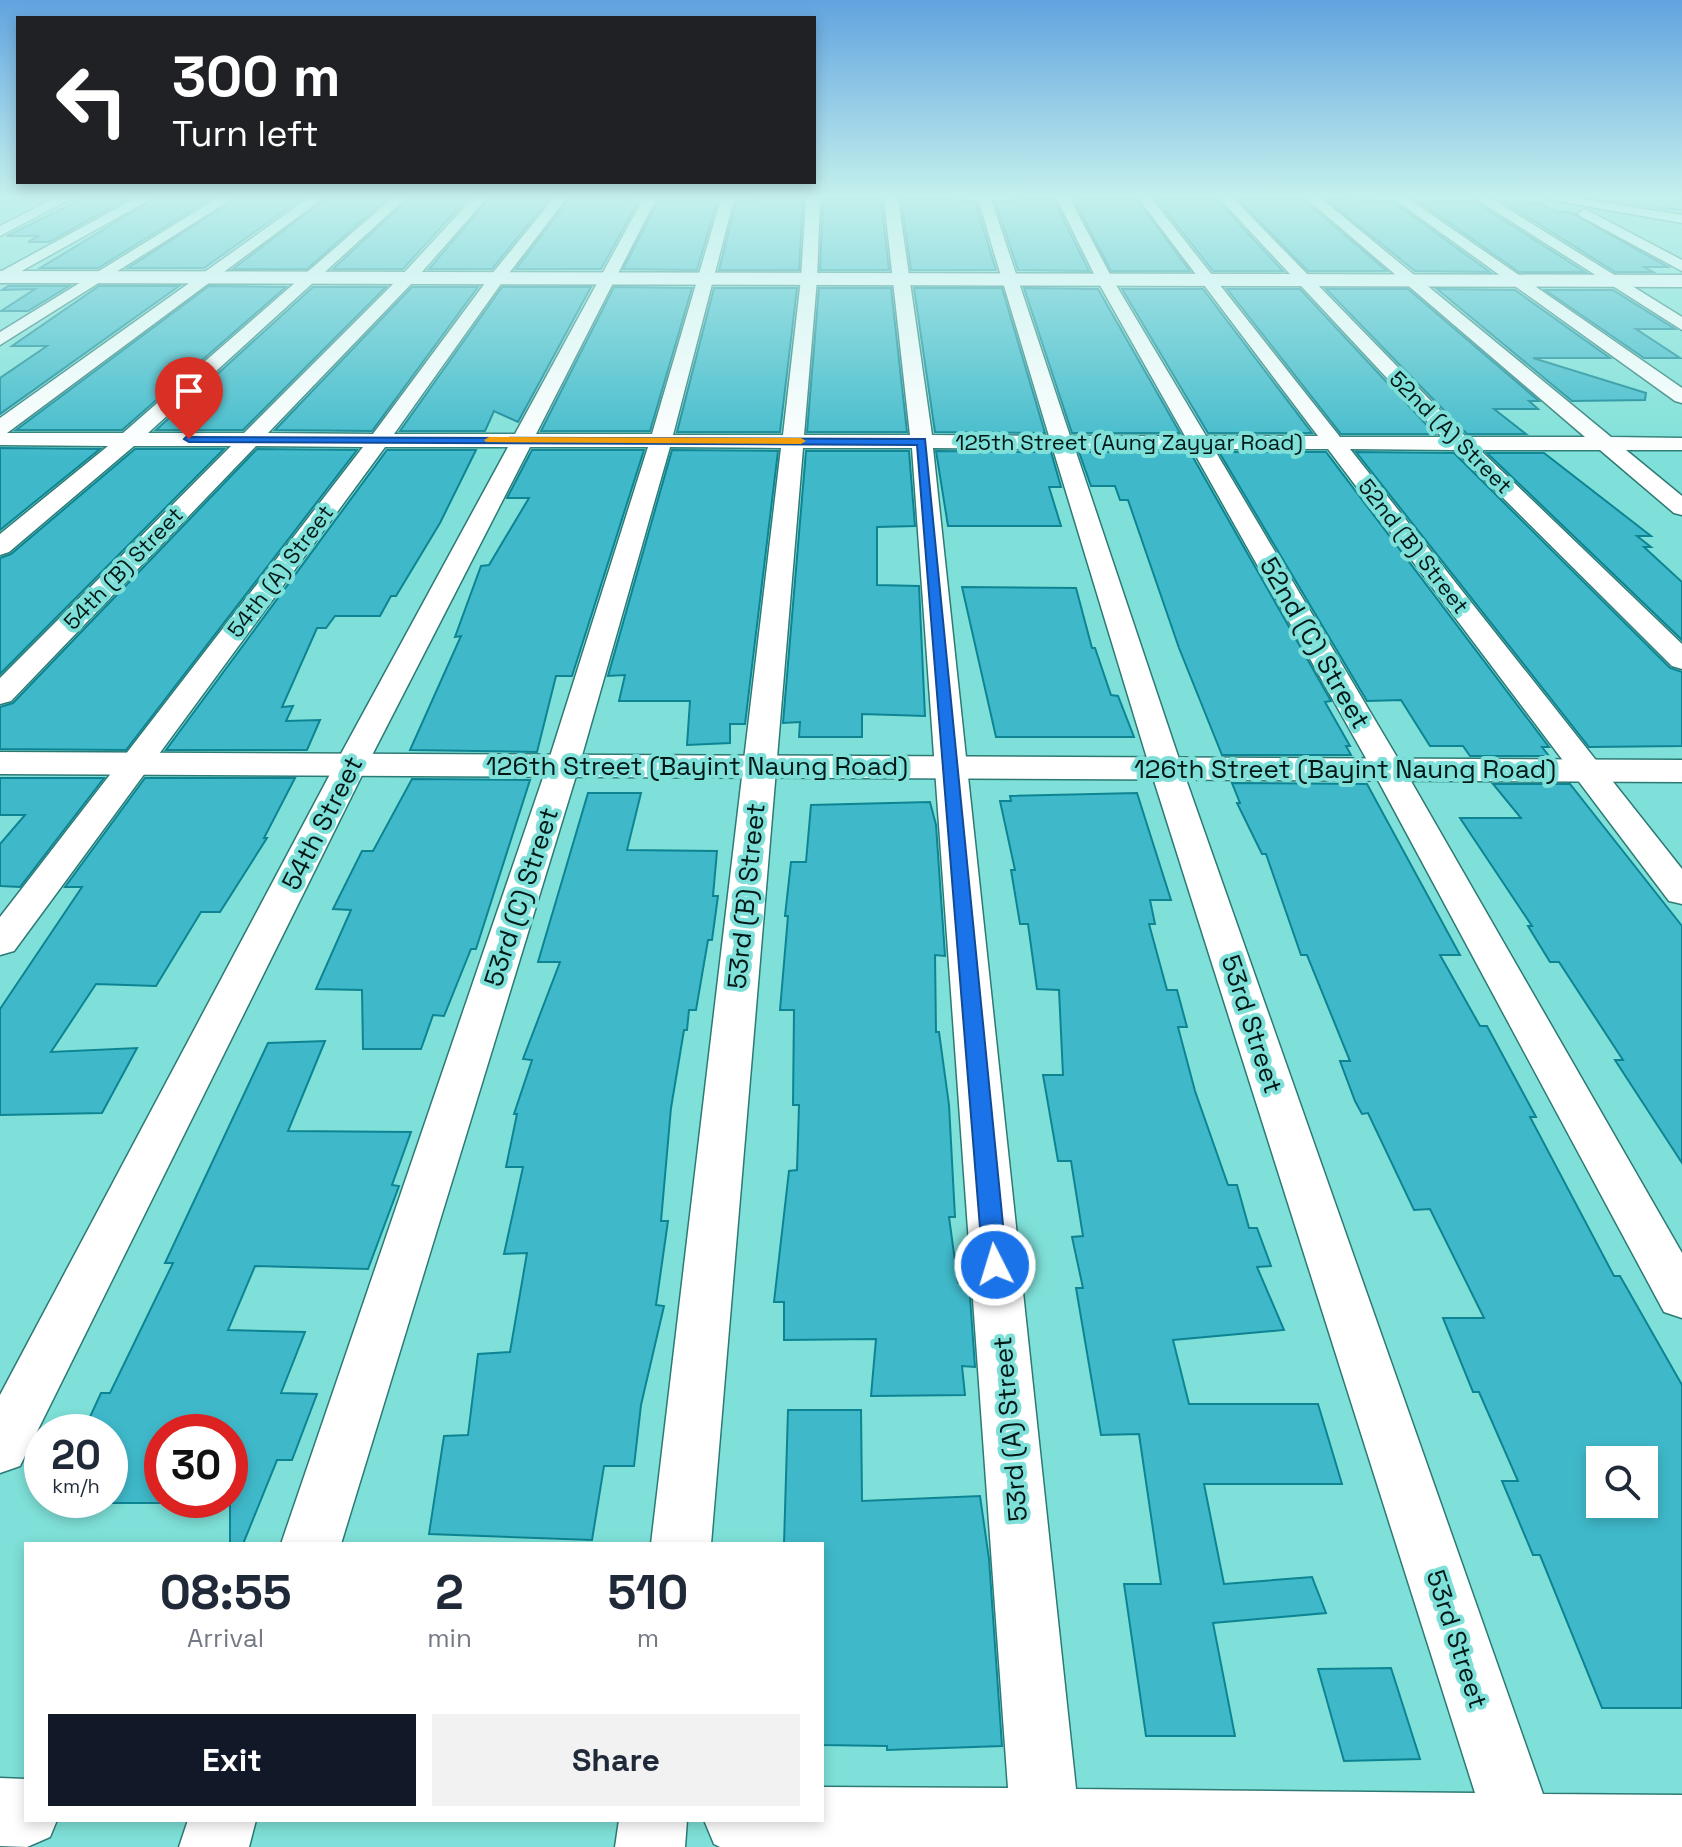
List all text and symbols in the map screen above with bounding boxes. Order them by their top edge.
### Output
text: 300 m [172,41,341,112]
icon: left [40,48,144,152]
text: Turn left [172,111,319,157]
pin [155,357,223,439]
street label: 52nd (A) Street [1384,365,1518,499]
icon: arrive [167,369,211,413]
street label: 125th Street (Aung Zayyar Road) [955,428,1303,456]
street label: 52nd (B) Street [1353,473,1475,619]
street label: 54th (A) Street [221,499,339,643]
street label: 54th (B) Street [57,501,189,635]
street label: 52nd (C) Street [1252,551,1378,735]
street label: 126th Street (Bayint Naung Road) [486,749,908,783]
street label: 54th Street [274,750,370,896]
street label: 126th Street (Bayint Naung Road) [1134,752,1556,786]
street label: 53rd (B) Street [719,801,773,991]
street label: 53rd (C) Street [476,803,566,991]
street label: 53rd Street [1214,951,1290,1097]
position arrow [953,1223,1037,1307]
street label: 53rd (A) Street [985,1335,1035,1523]
speed limit sign: 30 [144,1414,248,1518]
text: 20 [51,1430,101,1481]
map controls [1586,1446,1658,1518]
button: search [1586,1446,1658,1518]
text: km/h [52,1473,100,1499]
text: 08:55 [160,1562,292,1623]
text: 2 [435,1562,464,1623]
text: 510 [608,1562,688,1623]
street label: 53rd Street [1419,1566,1495,1712]
text: Arrival [187,1621,264,1655]
text: min [427,1621,472,1655]
text: m [637,1621,659,1655]
button: Exit [48,1714,416,1806]
button: Share [432,1714,800,1806]

